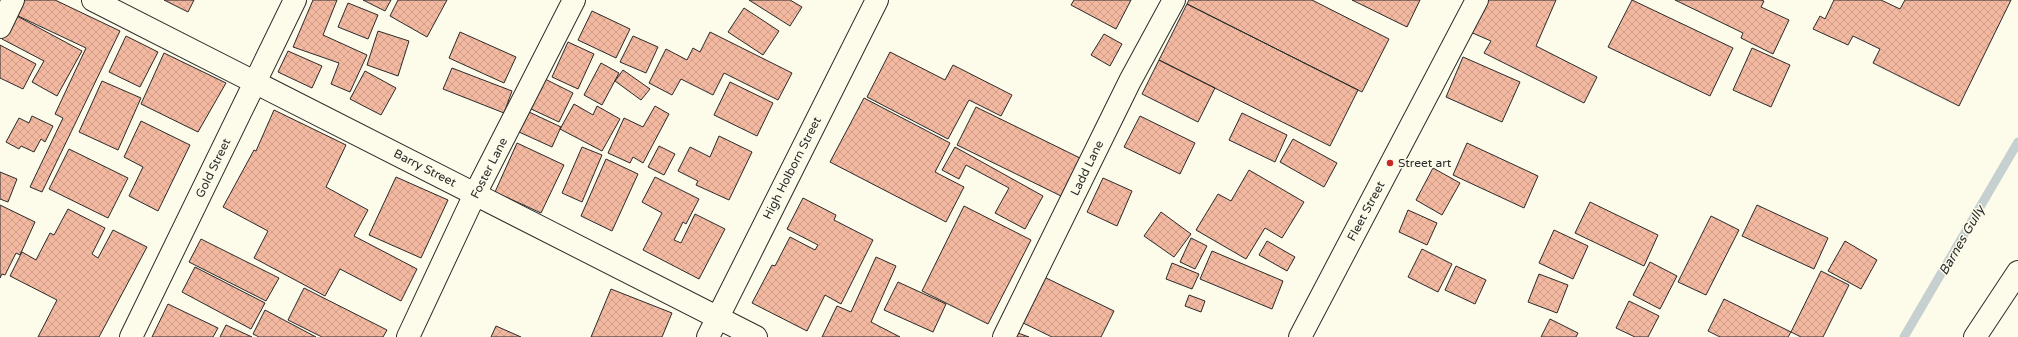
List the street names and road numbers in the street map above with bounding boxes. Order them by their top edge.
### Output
street label: High Holborn Street [760,114,824,222]
street label: Foster Lane [468,135,510,201]
street label: Gold Street [193,136,234,200]
street label: Ladd Lane [1068,138,1106,198]
street label: Barry Street [391,146,459,190]
street label: Fleet Street [1344,178,1388,243]

